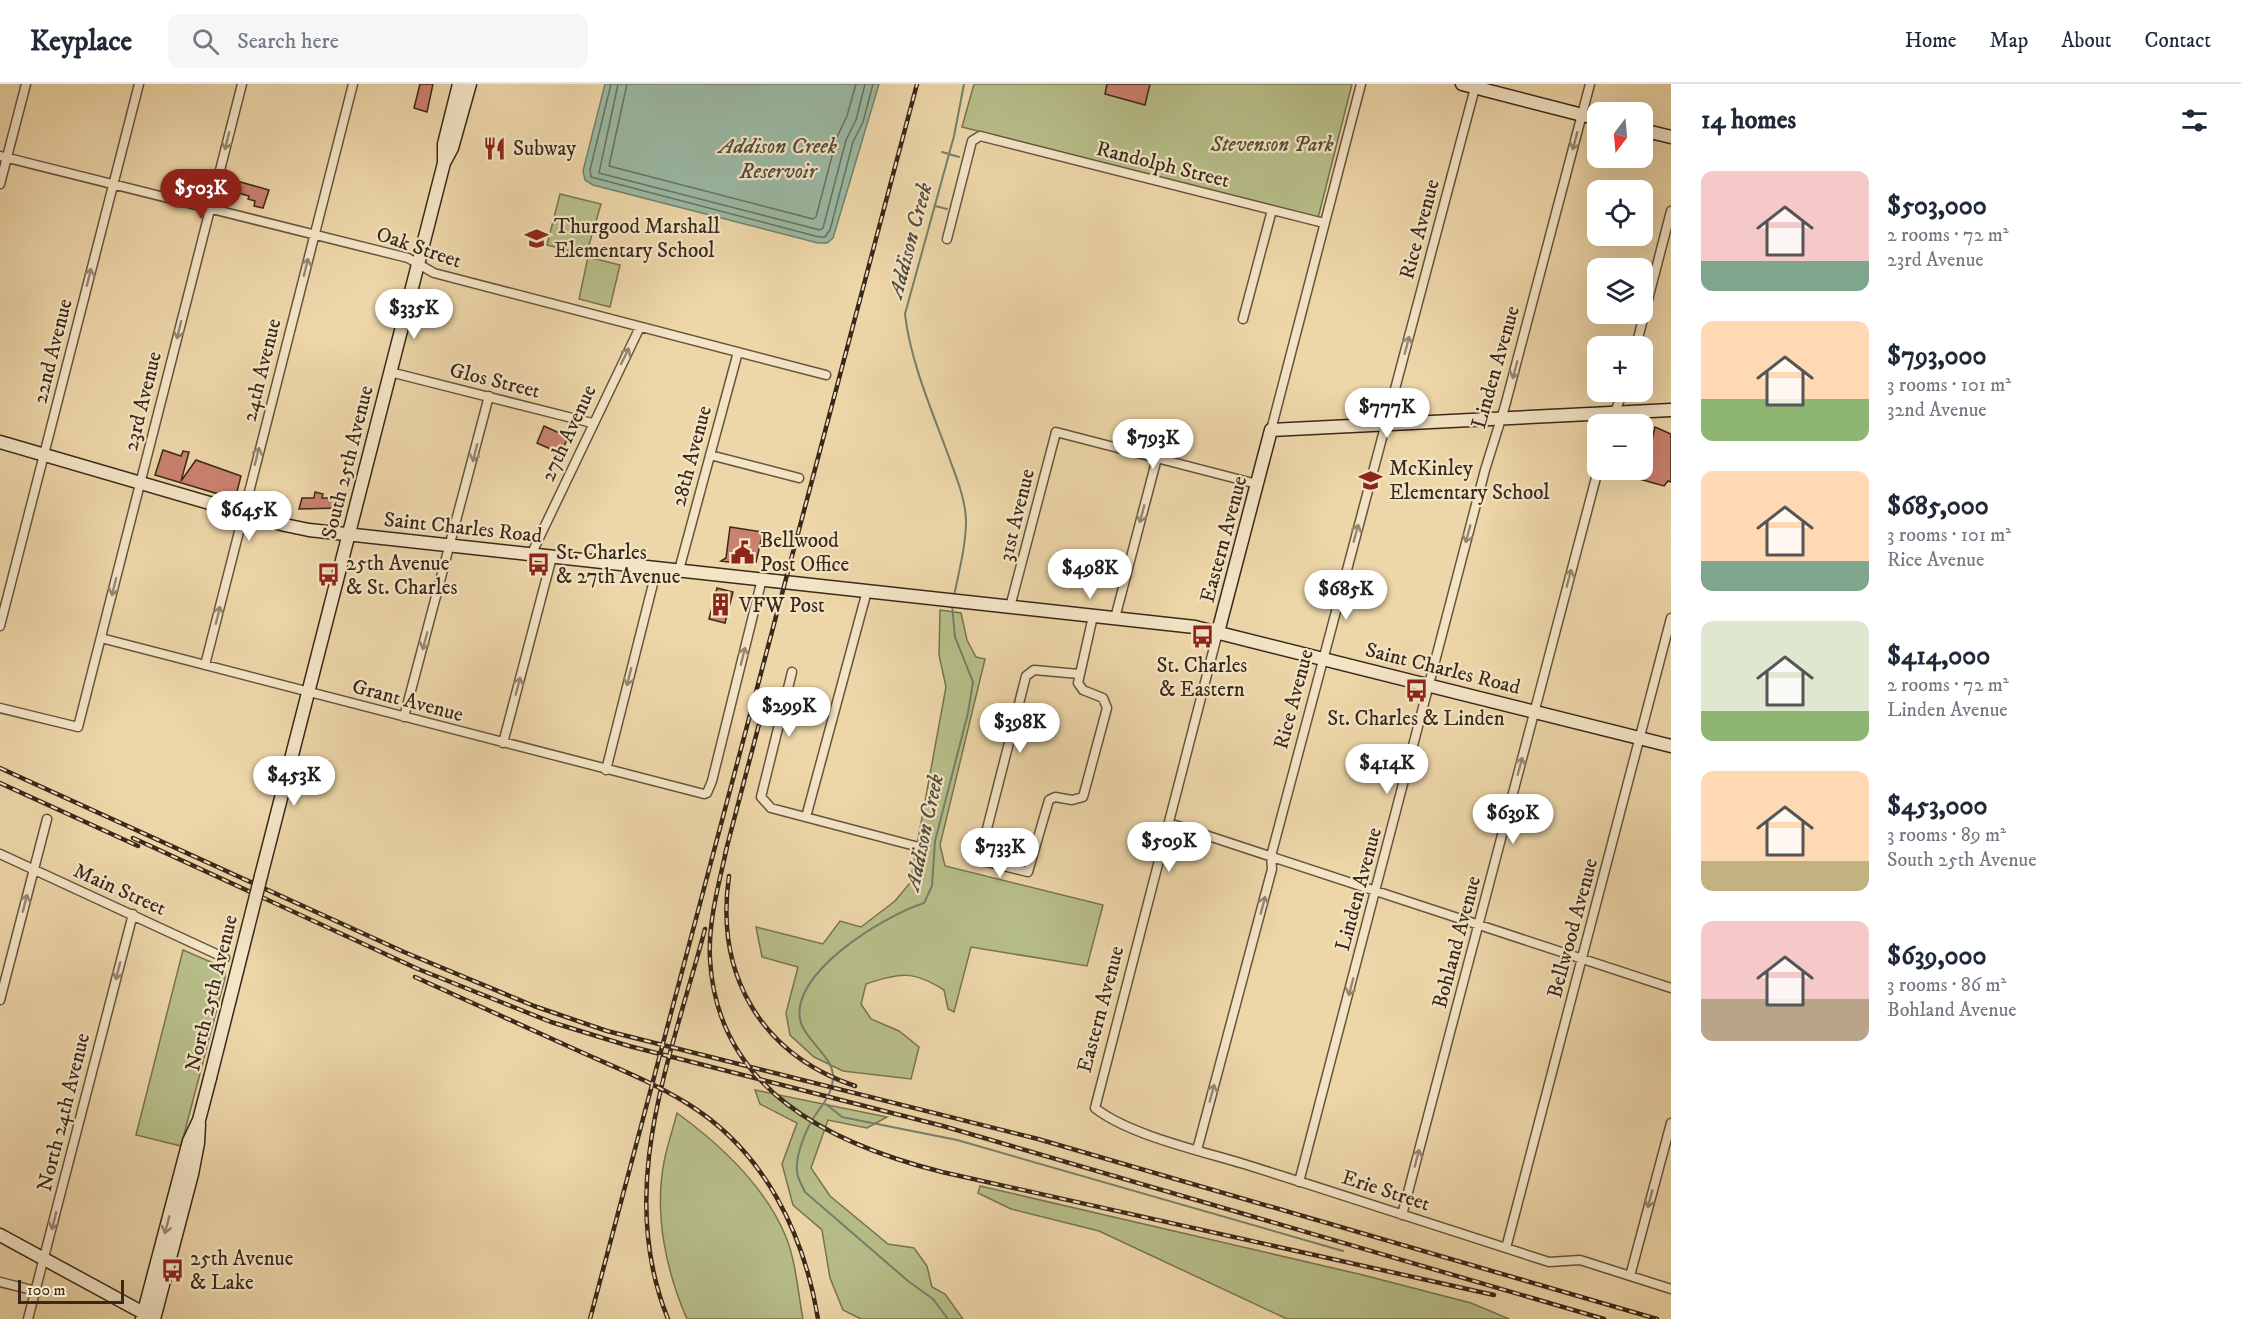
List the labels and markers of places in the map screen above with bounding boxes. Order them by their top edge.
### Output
restaurant icon: Subway [482,135,508,161]
place label: Subway [513,136,577,162]
pin: $503K [159,169,243,220]
place label: Thurgood Marshall Elementary School [554,214,721,264]
school or university icon: Thurgood Marshall Elementary School [523,225,549,251]
pin: $335K [372,289,456,340]
pin: $777K [1345,388,1429,439]
pin: $793K [1111,419,1195,470]
place label: McKinley Elementary School [1389,456,1550,506]
school or university icon: McKinley Elementary School [1358,467,1384,493]
pin: $645K [207,491,291,542]
place label: Bellwood Post Office [760,528,850,578]
public building icon: Bellwood Post Office [729,539,755,565]
place label: St. Charles & 27th Avenue [556,540,681,590]
pin: $498K [1048,549,1132,600]
place label: 25th Avenue & St. Charles [346,551,457,601]
bus stop icon: St. Charles & 27th Avenue [525,551,551,577]
bus stop icon: 25th Avenue & St. Charles [315,562,341,588]
pin: $685K [1304,570,1388,621]
building icon: VFW Post [708,592,734,618]
place label: VFW Post [738,593,825,619]
bus stop icon: St. Charles & Eastern [1189,624,1215,650]
place label: St. Charles & Eastern [1157,653,1247,703]
bus stop icon: St. Charles & Linden [1403,677,1429,703]
pin: $299K [747,687,831,738]
pin: $398K [978,703,1062,754]
place label: St. Charles & Linden [1327,706,1505,732]
pin: $414K [1345,744,1429,795]
pin: $453K [252,756,336,807]
pin: $639K [1471,794,1555,845]
pin: $509K [1127,822,1211,873]
pin: $733K [958,828,1042,879]
place label: 25th Avenue & Lake [190,1246,294,1296]
bus stop icon: 25th Avenue & Lake [159,1257,185,1283]

